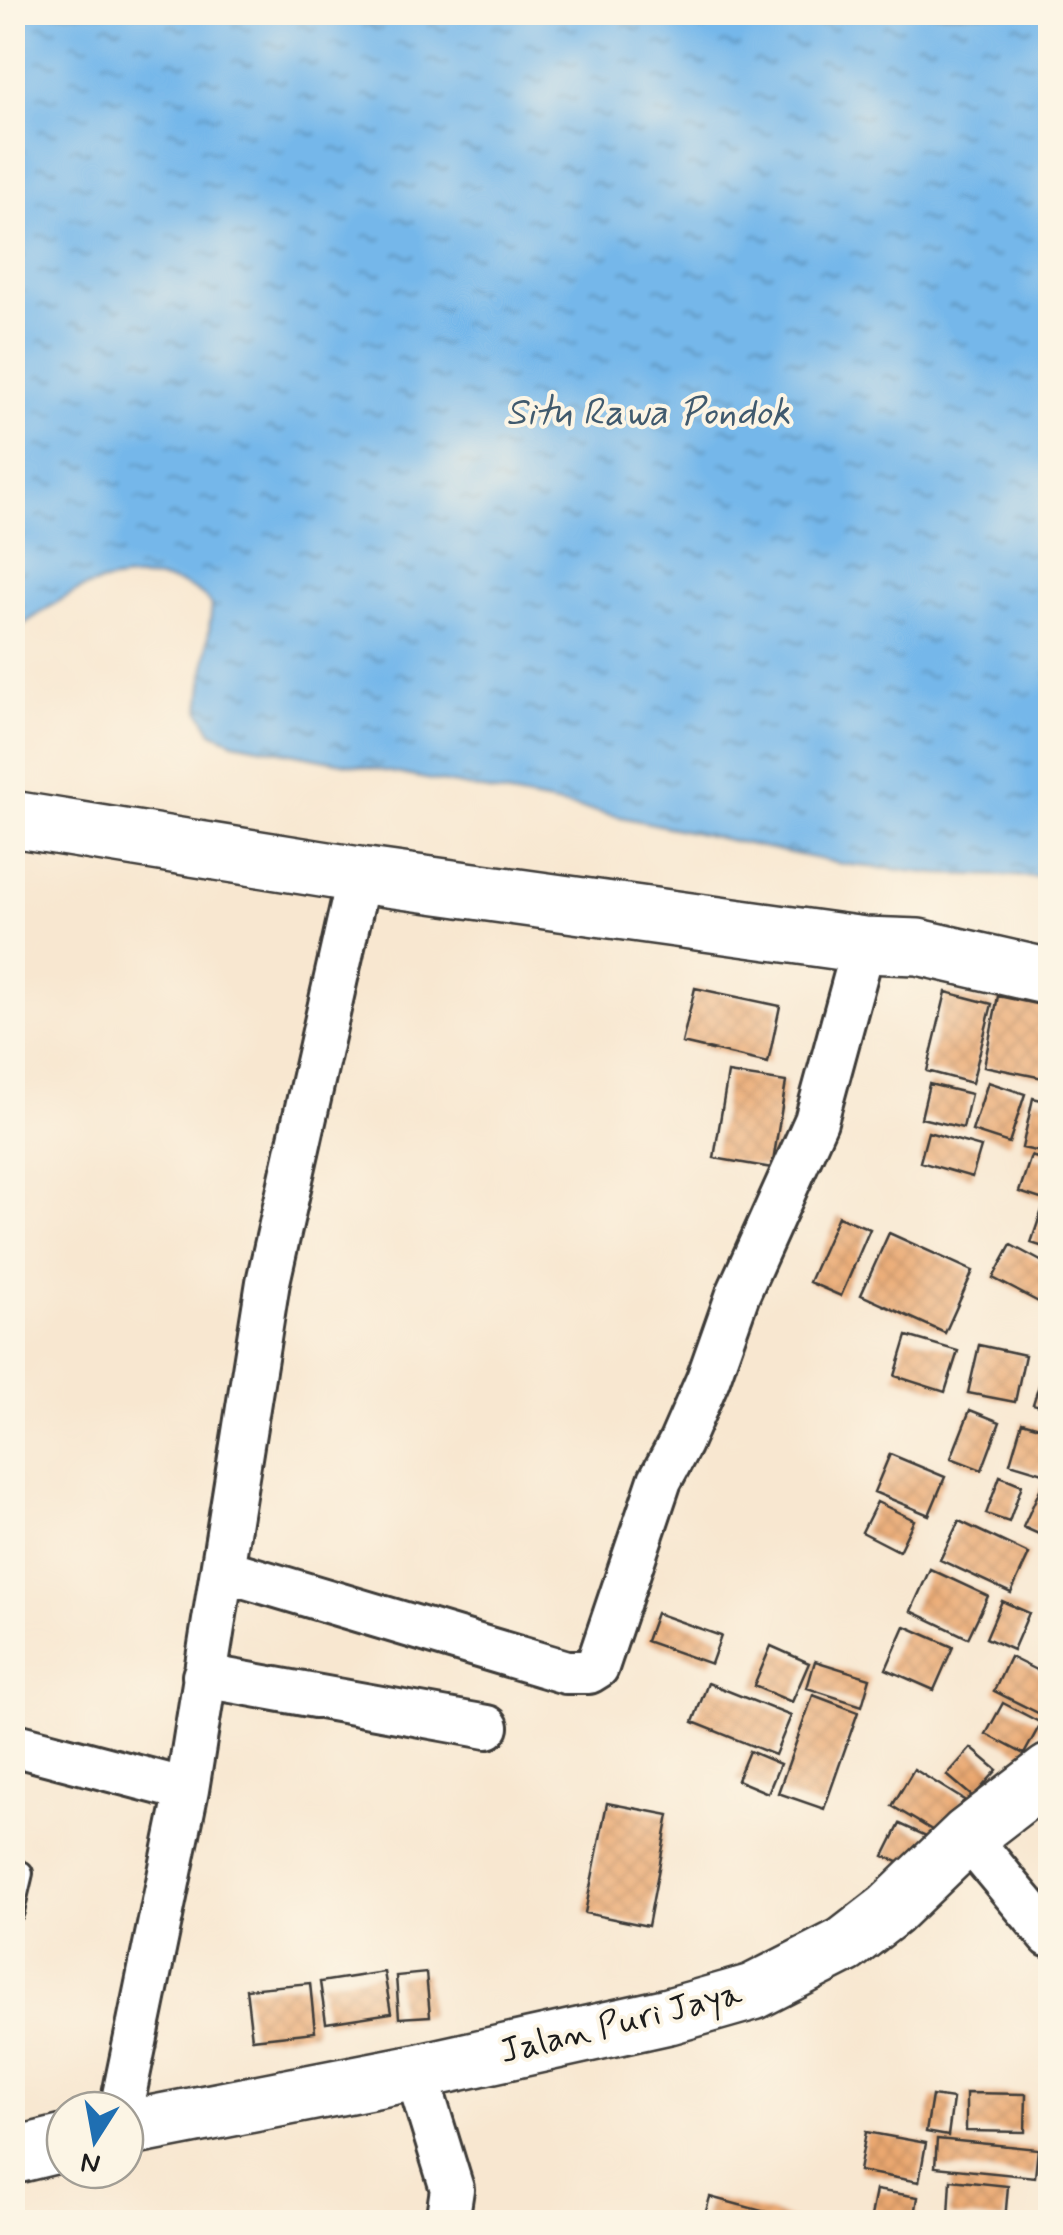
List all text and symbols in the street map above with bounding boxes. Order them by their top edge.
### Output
water label: Situ Rawa Pondok [506,389,790,438]
street label: Jalan Puri Jaya [495,1971,748,2075]
north arrow [45,2090,145,2190]
text: N [78,2142,103,2182]

